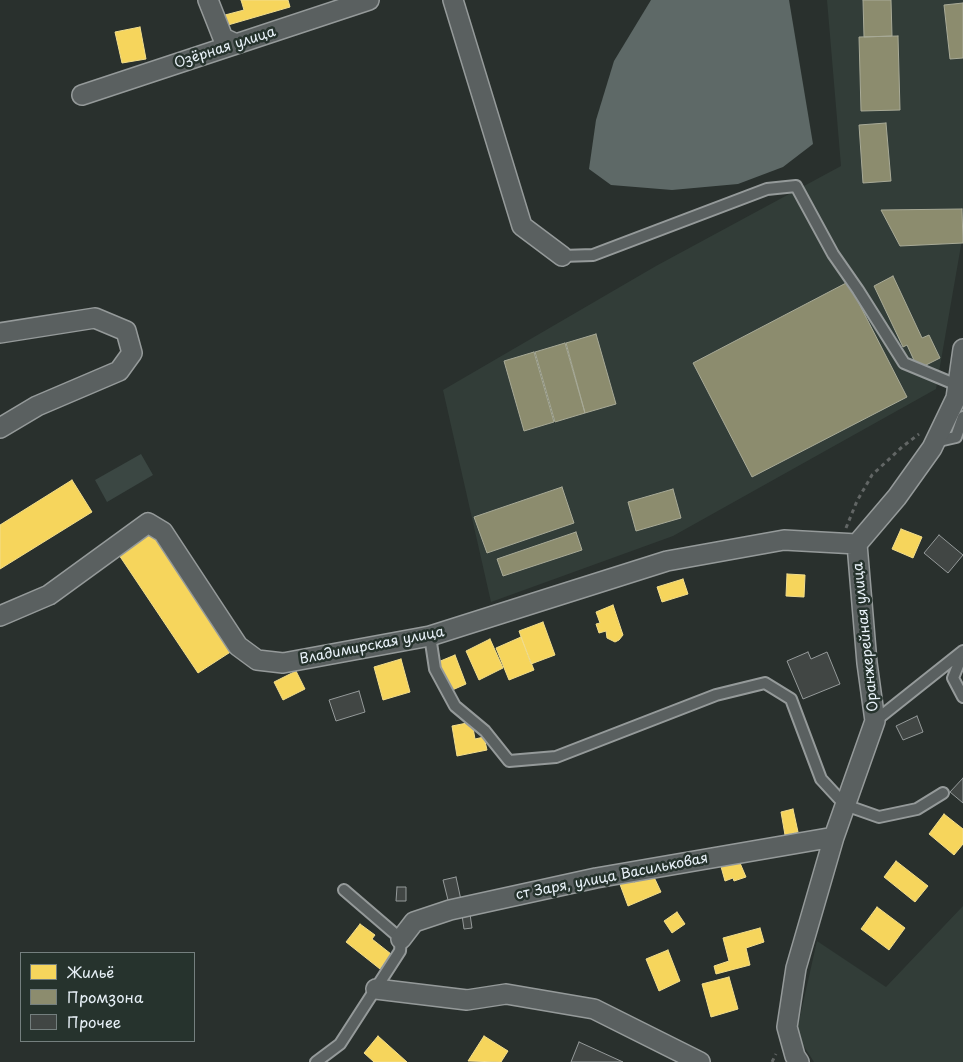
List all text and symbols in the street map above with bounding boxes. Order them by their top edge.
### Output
street label: Озёрная улица [172,24,278,72]
street label: Оранжерейная улица [850,561,882,713]
street label: Владимирская улица [298,624,446,668]
street label: ст Заря, улица Васильковая [515,850,709,904]
legend [20,952,195,1042]
text: Жильё [67,960,114,983]
text: Промзона [67,985,143,1008]
text: Прочее [67,1010,121,1033]

